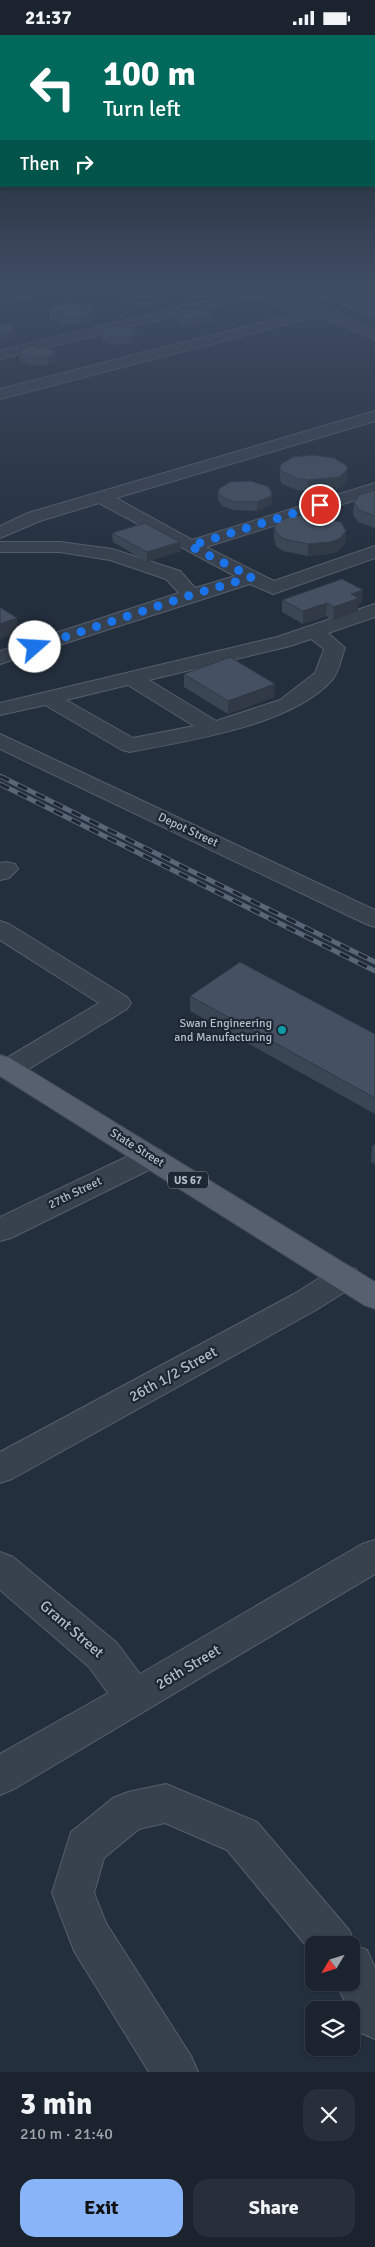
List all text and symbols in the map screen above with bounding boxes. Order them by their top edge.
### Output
text: 21:37 [25,6,72,30]
text: 100 m [103,52,196,95]
icon: left [20,55,85,120]
text: Turn left [103,95,181,122]
icon: right [70,150,98,178]
text: Then [20,152,60,176]
pin [299,484,341,526]
icon: arrive [306,491,334,519]
position arrow [8.0,620,60.0,672]
street label: Depot Street [156,810,220,850]
place label: Swan Engineering and Manufacturing [174,1016,272,1045]
marker: Swan Engineering and Manufacturing [276,1024,288,1036]
street label: State Street [107,1126,167,1170]
road number: US 67 [168,1171,208,1189]
street label: 27th Street [46,1174,104,1212]
street label: 26th 1/2 Street [126,1342,220,1406]
street label: Grant Street [36,1596,108,1662]
street label: 26th Street [153,1641,223,1693]
north arrow [305,1936,360,1991]
map controls [305,1936,360,2056]
button: layers [305,2001,360,2056]
text: 3 min [20,2086,92,2123]
button: close [303,2089,355,2141]
text: 210 m · 21:40 [20,2124,113,2144]
button: Exit [20,2179,183,2237]
button: Share [193,2179,355,2237]

